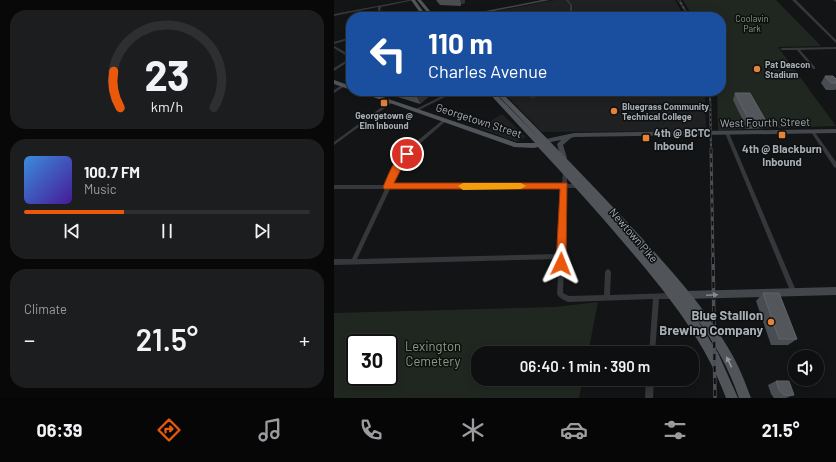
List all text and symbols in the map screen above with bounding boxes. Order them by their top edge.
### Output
park label: Coolavin Park [735,13,769,34]
text: 110 m [428,26,493,60]
icon: left [362,28,414,80]
text: 23 [144,48,190,98]
place label: Pat Deacon Stadium [765,59,810,80]
text: Charles Avenue [428,60,547,82]
marker: Pat Deacon Stadium [752,64,762,74]
text: km/h [151,97,183,114]
marker: Georgetown @ Elm Inbound [379,98,389,108]
street label: Georgetown Street [434,100,524,140]
place label: Bluegrass Community Technical College [622,101,710,122]
marker: Bluegrass Community Technical College [609,106,619,116]
place label: Georgetown @ Elm Inbound [355,110,413,131]
street label: West Fourth Street [720,115,810,129]
place label: 4th @ BCTC Inbound [654,126,711,152]
marker: 4th @ Blackburn Inbound [777,130,787,140]
marker: 4th @ BCTC Inbound [641,133,651,143]
pin [390,137,424,171]
place label: 4th @ Blackburn Inbound [742,142,822,168]
icon: arrive [396,143,418,165]
text: 100.7 FM [84,163,140,181]
text: Music [84,181,117,197]
street label: Newtown Pike [607,205,661,265]
icon: previous [61,220,83,242]
icon: pause [156,220,178,242]
icon: next [251,220,273,242]
position arrow [540,243,582,285]
one-way arrow [706,291,718,298]
text: Climate [24,301,67,317]
place label: Blue Stallion Brewing Company [659,307,763,338]
marker: Blue Stallion Brewing Company [766,317,776,327]
text: 21.5° [136,321,198,357]
text: − [24,326,35,352]
text: + [299,326,310,352]
speed limit sign: 30 [346,334,398,386]
park label: Lexington Cemetery [405,338,461,369]
map controls [788,350,824,386]
button: sound [788,350,824,386]
text: 06:40 · 1 min · 390 m [520,357,650,375]
one-way arrow [726,357,733,368]
icon: directions [155,416,183,444]
icon: music [256,416,284,444]
icon: phone [357,416,385,444]
icon: climate [459,416,487,444]
icon: car [560,416,588,444]
icon: filters [661,416,689,444]
text: 06:39 [37,419,82,441]
text: 21.5° [762,419,799,441]

